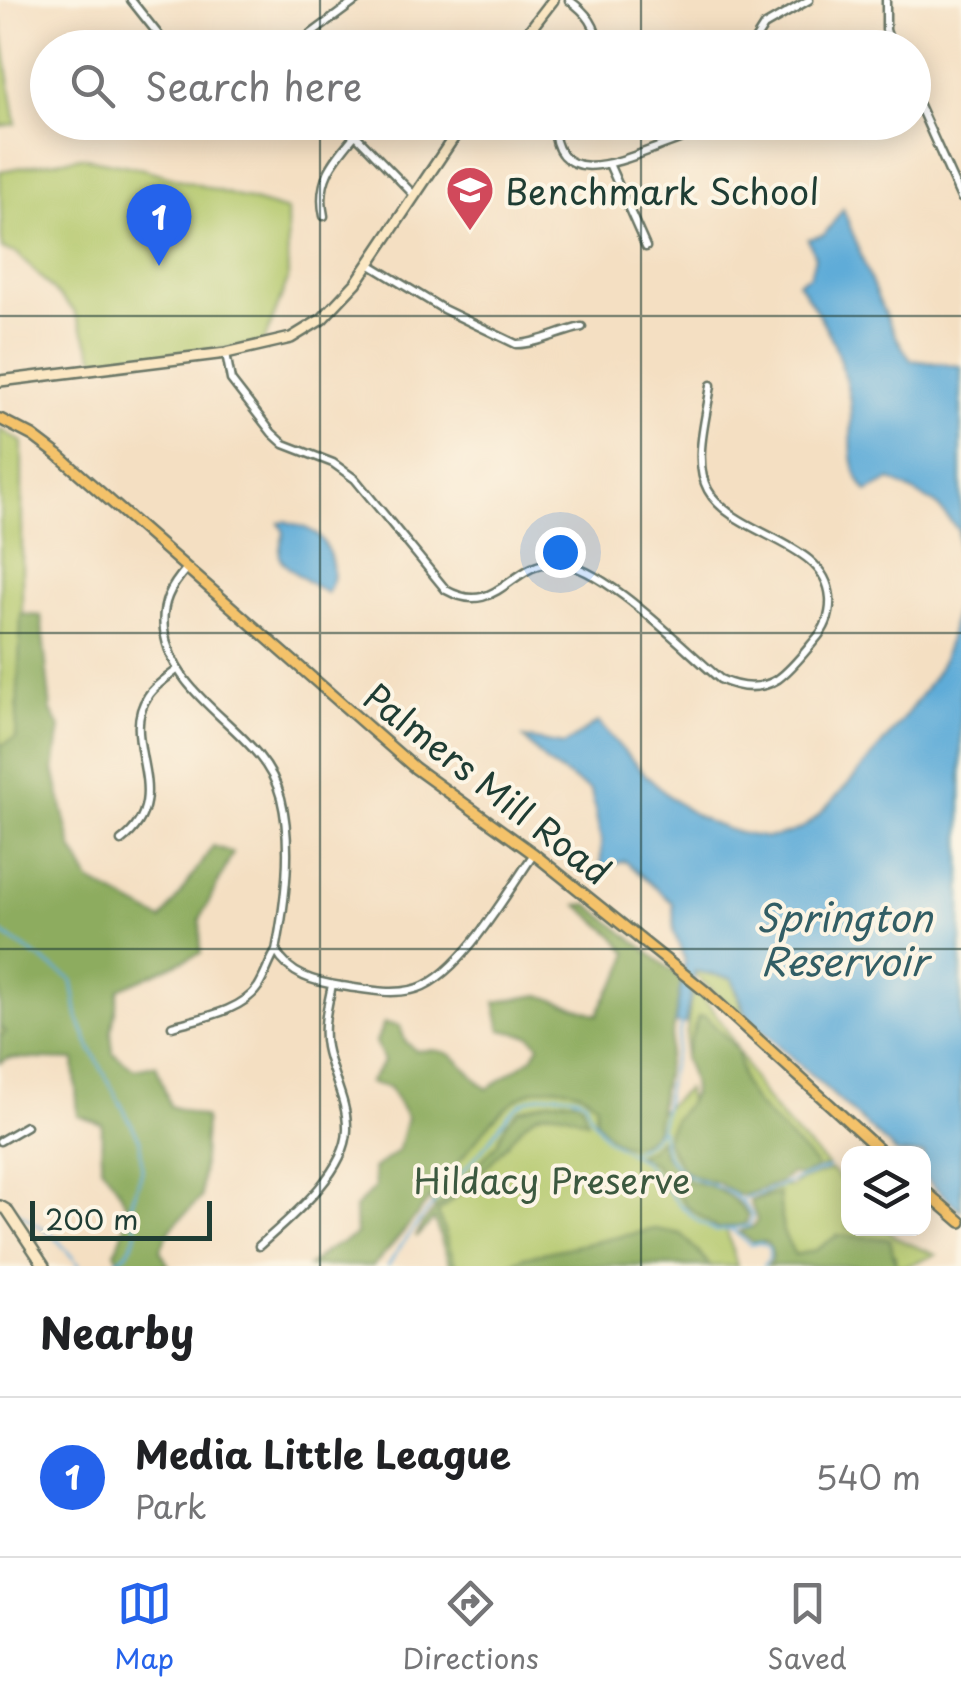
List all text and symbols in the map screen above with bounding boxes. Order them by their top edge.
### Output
search box [30,30,931,140]
text: Search here [145,57,362,114]
icon: search [65,58,120,113]
school or university icon: Benchmark School [444,164,496,232]
place label: Benchmark School [505,164,819,217]
pin: 1 [126,184,192,266]
your location [535,527,586,578]
street label: Palmers Mill Road [353,670,623,896]
water label: Springton Reservoir [756,888,935,989]
map controls [841,1146,931,1236]
button: layers [841,1146,931,1236]
park label: Hildacy Preserve [413,1153,691,1206]
scale bar [30,1196,212,1240]
text: 200 m [45,1197,138,1240]
text: Nearby [40,1300,194,1363]
text: Media Little League [135,1425,511,1482]
text: 1 [65,1453,80,1501]
text: 540 m [816,1453,921,1501]
text: Park [135,1482,207,1530]
tab: Map [114,1576,174,1679]
tab: Directions [403,1576,539,1679]
tab: Saved [767,1576,847,1679]

